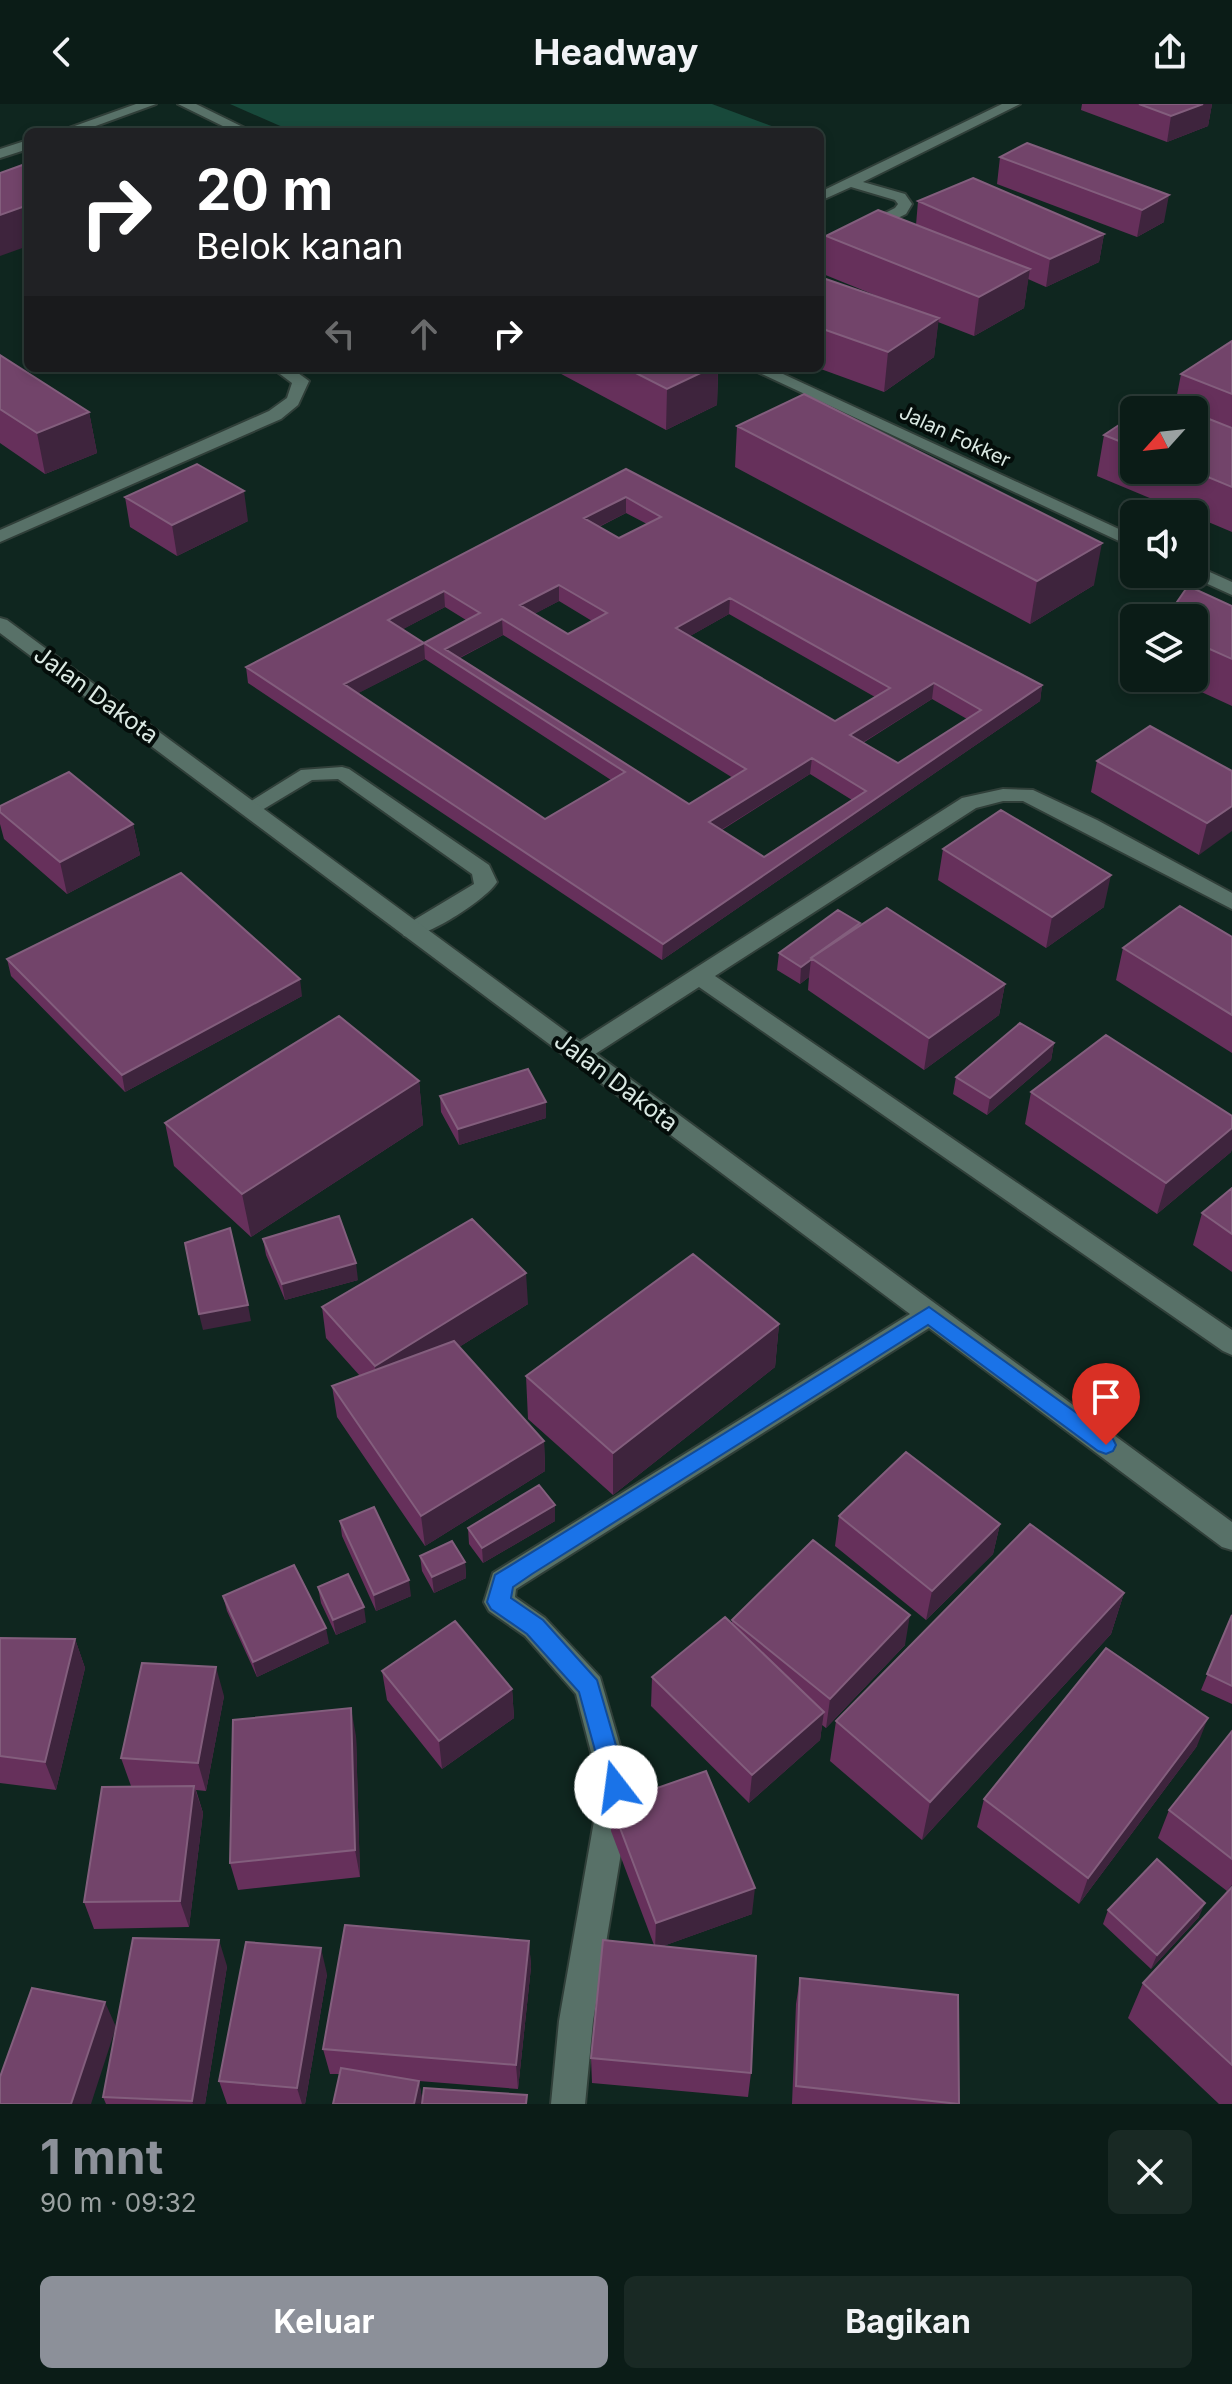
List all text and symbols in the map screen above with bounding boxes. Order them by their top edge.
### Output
icon: back [40,30,84,74]
text: Headway [534,30,698,74]
icon: share [1148,30,1192,74]
text: 20 m [196,156,333,224]
icon: right [64,160,168,264]
text: Belok kanan [196,224,403,268]
icon: left [318,312,362,356]
icon: ahead [402,312,446,356]
icon: right [486,312,530,356]
north arrow [1120,396,1208,484]
map controls [1120,396,1208,692]
street label: Jalan Fokker [896,400,1015,472]
button: sound [1120,500,1208,588]
button: layers [1120,604,1208,692]
street label: Jalan Dakota [28,640,164,749]
street label: Jalan Dakota [549,1026,684,1137]
pin [1072,1363,1140,1445]
icon: arrive [1084,1375,1128,1419]
position arrow [574,1745,658,1829]
text: 1 mnt [40,2127,163,2186]
button: close [1108,2130,1192,2214]
text: 90 m · 09:32 [40,2187,197,2218]
button: Keluar [40,2276,608,2368]
button: Bagikan [624,2276,1192,2368]

